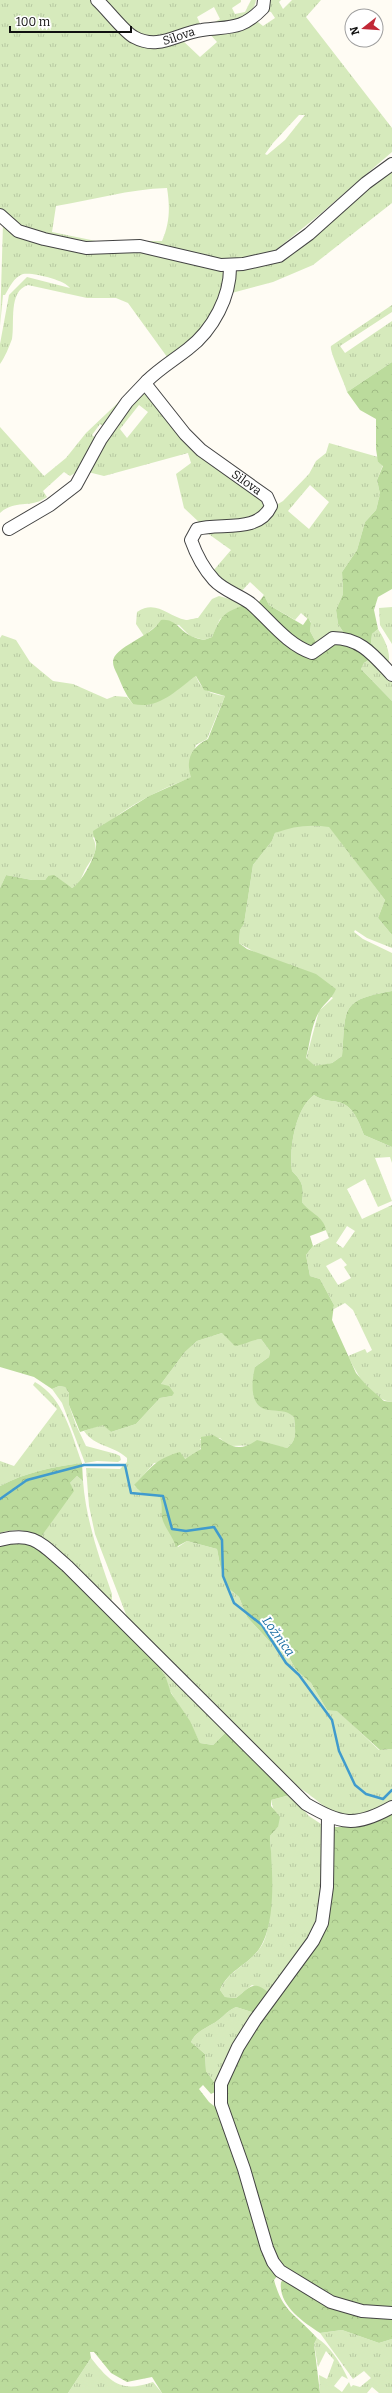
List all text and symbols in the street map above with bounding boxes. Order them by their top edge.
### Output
scale bar [10,8,131,34]
north arrow [344,8,384,48]
text: 100 m [16,15,51,29]
street label: Silova [161,24,197,48]
text: N [347,24,362,37]
street label: Silova [229,467,264,498]
water label: Ložnica [259,1614,298,1659]

